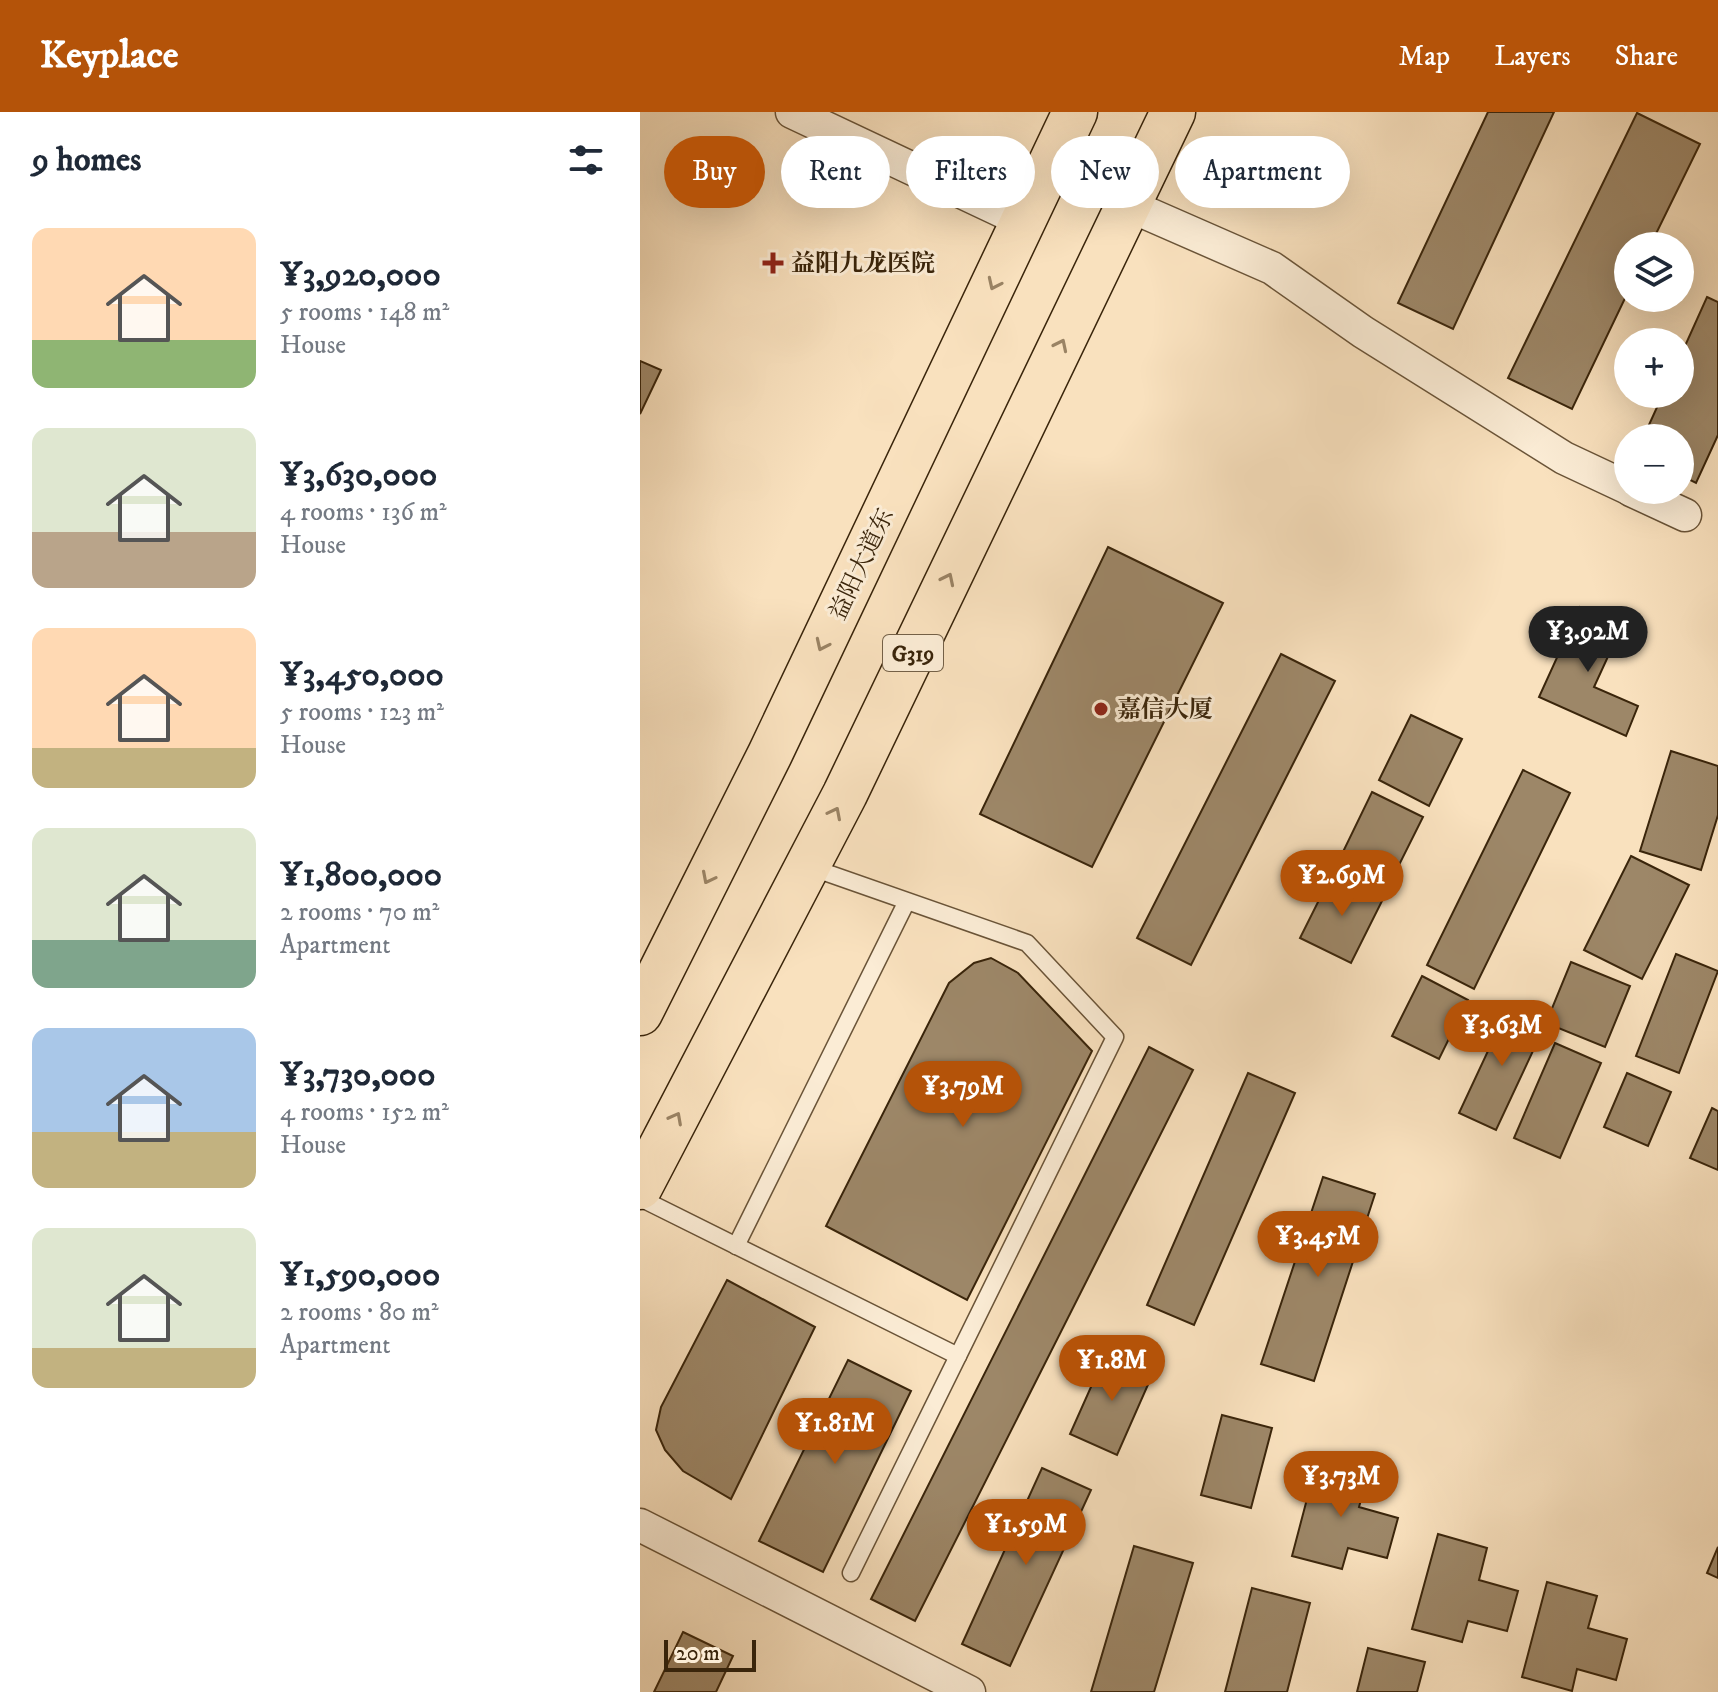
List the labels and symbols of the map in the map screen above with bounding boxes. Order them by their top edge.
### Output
place label: 益阳九龙医院 [791,249,935,279]
marker: 益阳九龙医院 [762,252,784,274]
one-way arrow [988,275,1004,290]
one-way arrow [1051,338,1067,353]
street label: 益阳大道东 [823,504,901,625]
one-way arrow [938,573,954,587]
pin: ¥3.92M [1523,606,1653,674]
road number: G319 [883,635,943,671]
one-way arrow [816,637,832,651]
place label: 嘉信大厦 [1117,695,1213,725]
marker: 嘉信大厦 [1092,700,1110,718]
one-way arrow [826,807,841,821]
pin: ¥2.69M [1277,850,1407,918]
one-way arrow [702,870,717,885]
pin: ¥3.63M [1437,1000,1567,1068]
pin: ¥3.79M [898,1061,1028,1129]
one-way arrow [667,1112,682,1127]
pin: ¥3.45M [1253,1211,1383,1279]
pin: ¥1.8M [1056,1335,1168,1403]
pin: ¥1.81M [770,1398,900,1466]
pin: ¥3.73M [1276,1451,1406,1519]
pin: ¥1.59M [961,1499,1091,1567]
scale bar [664,1636,756,1672]

